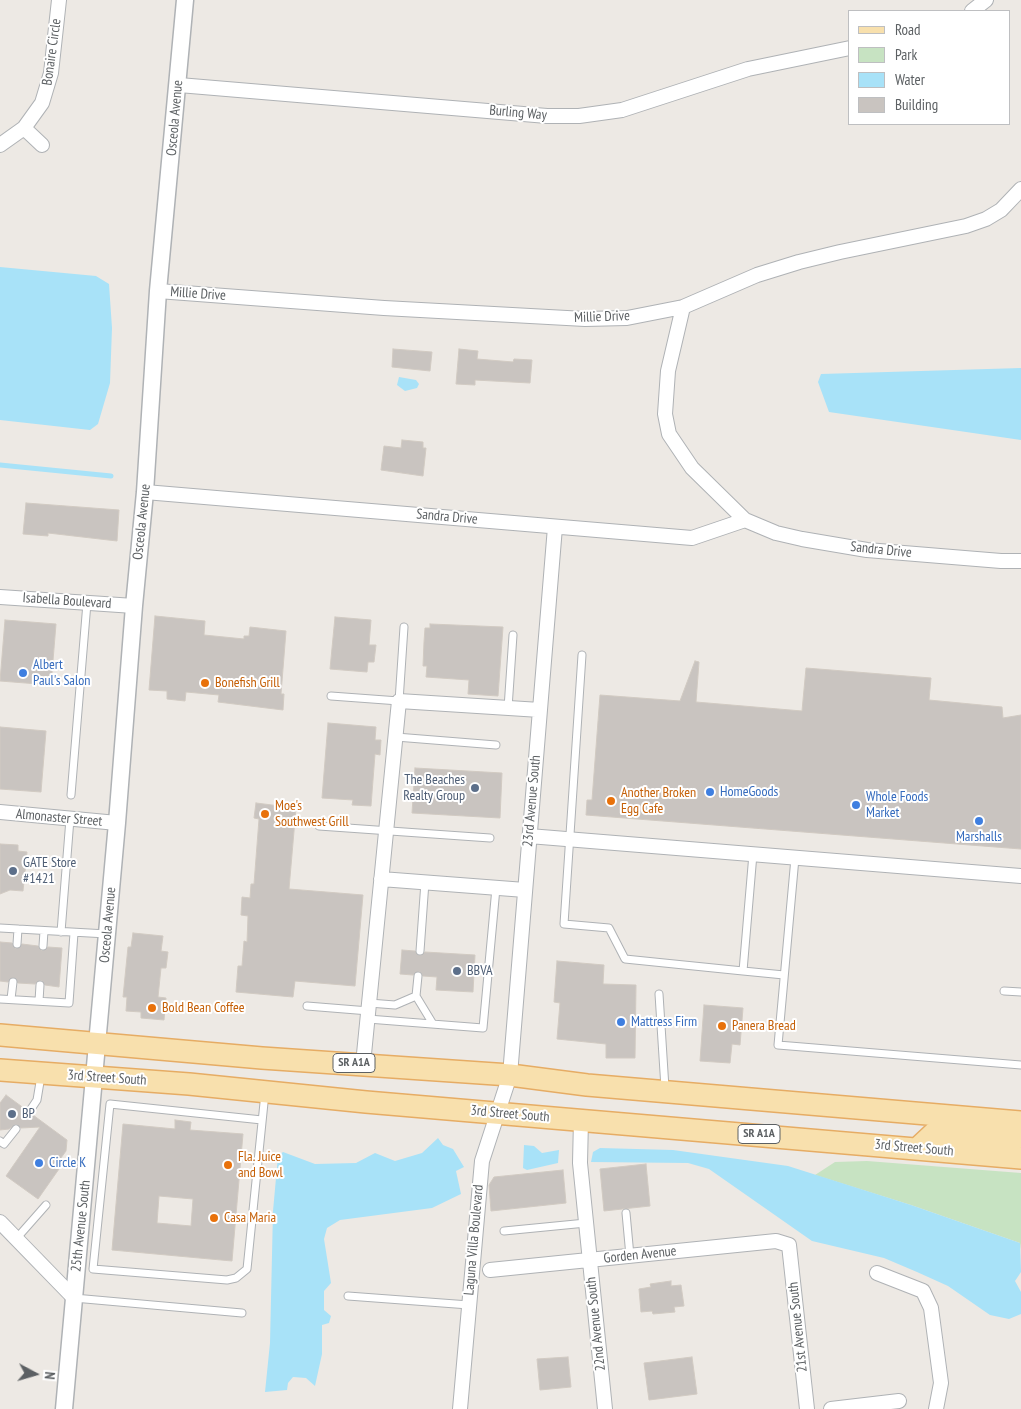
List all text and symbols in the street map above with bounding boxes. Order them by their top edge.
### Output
legend [848,10,1011,125]
street label: Bonaire Circle [39,17,65,87]
text: Road [895,20,921,39]
text: Park [895,45,917,64]
text: Water [895,70,925,89]
street label: Osceola Avenue [163,79,187,157]
text: Building [895,95,938,114]
street label: Burling Way [488,102,548,124]
street label: Millie Drive [170,284,226,304]
street label: Millie Drive [574,308,630,326]
street label: Osceola Avenue [130,483,154,561]
street label: Sandra Drive [416,506,478,528]
street label: Sandra Drive [849,538,913,562]
street label: Isabella Boulevard [22,590,112,612]
place label: Albert Paul's Salon [33,657,90,690]
marker: Albert Paul's Salon [17,667,29,679]
place label: Bonefish Grill [215,675,280,691]
marker: Bonefish Grill [199,677,211,689]
street label: 23rd Avenue South [520,754,544,848]
place label: The Beaches Realty Group [403,772,465,804]
marker: The Beaches Realty Group [469,782,481,794]
place label: HomeGoods [720,784,778,800]
place label: Another Broken Egg Cafe [621,785,696,818]
marker: HomeGoods [704,786,716,798]
place label: Whole Foods Market [866,789,928,822]
marker: Another Broken Egg Cafe [605,795,617,807]
place label: Moe's Southwest Grill [275,798,349,830]
marker: Whole Foods Market [850,799,862,811]
street label: Almonaster Street [15,806,103,830]
marker: Moe's Southwest Grill [259,808,271,820]
marker: Marshalls [973,815,985,827]
place label: Marshalls [956,829,1002,845]
place label: GATE Store #1421 [23,855,76,888]
marker: GATE Store #1421 [7,865,19,877]
street label: Osceola Avenue [96,886,120,964]
place label: BBVA [467,963,493,979]
marker: BBVA [451,965,463,977]
place label: Bold Bean Coffee [162,1000,244,1016]
marker: Bold Bean Coffee [146,1002,158,1014]
place label: Mattress Firm [631,1014,697,1030]
marker: Mattress Firm [615,1016,627,1028]
place label: Panera Bread [732,1018,796,1034]
marker: Panera Bread [716,1020,728,1032]
road number: SR A1A [333,1054,375,1072]
street label: 3rd Street South [67,1067,147,1089]
street label: 3rd Street South [470,1102,550,1126]
place label: BP [22,1106,35,1122]
marker: BP [6,1108,18,1120]
road number: SR A1A [738,1124,780,1144]
street label: 3rd Street South [874,1136,954,1160]
place label: Fla. Juice and Bowl [238,1149,283,1182]
place label: Circle K [49,1155,86,1171]
marker: Circle K [33,1157,45,1169]
marker: Fla. Juice and Bowl [222,1159,234,1171]
street label: 25th Avenue South [68,1179,94,1273]
street label: Laguna Villa Boulevard [461,1184,487,1296]
place label: Casa Maria [224,1210,276,1226]
marker: Casa Maria [208,1212,220,1224]
street label: Gorden Avenue [603,1243,677,1267]
street label: 22nd Avenue South [583,1276,609,1372]
street label: 21st Avenue South [785,1281,811,1373]
north arrow [10,1349,60,1399]
text: N [41,1371,59,1380]

